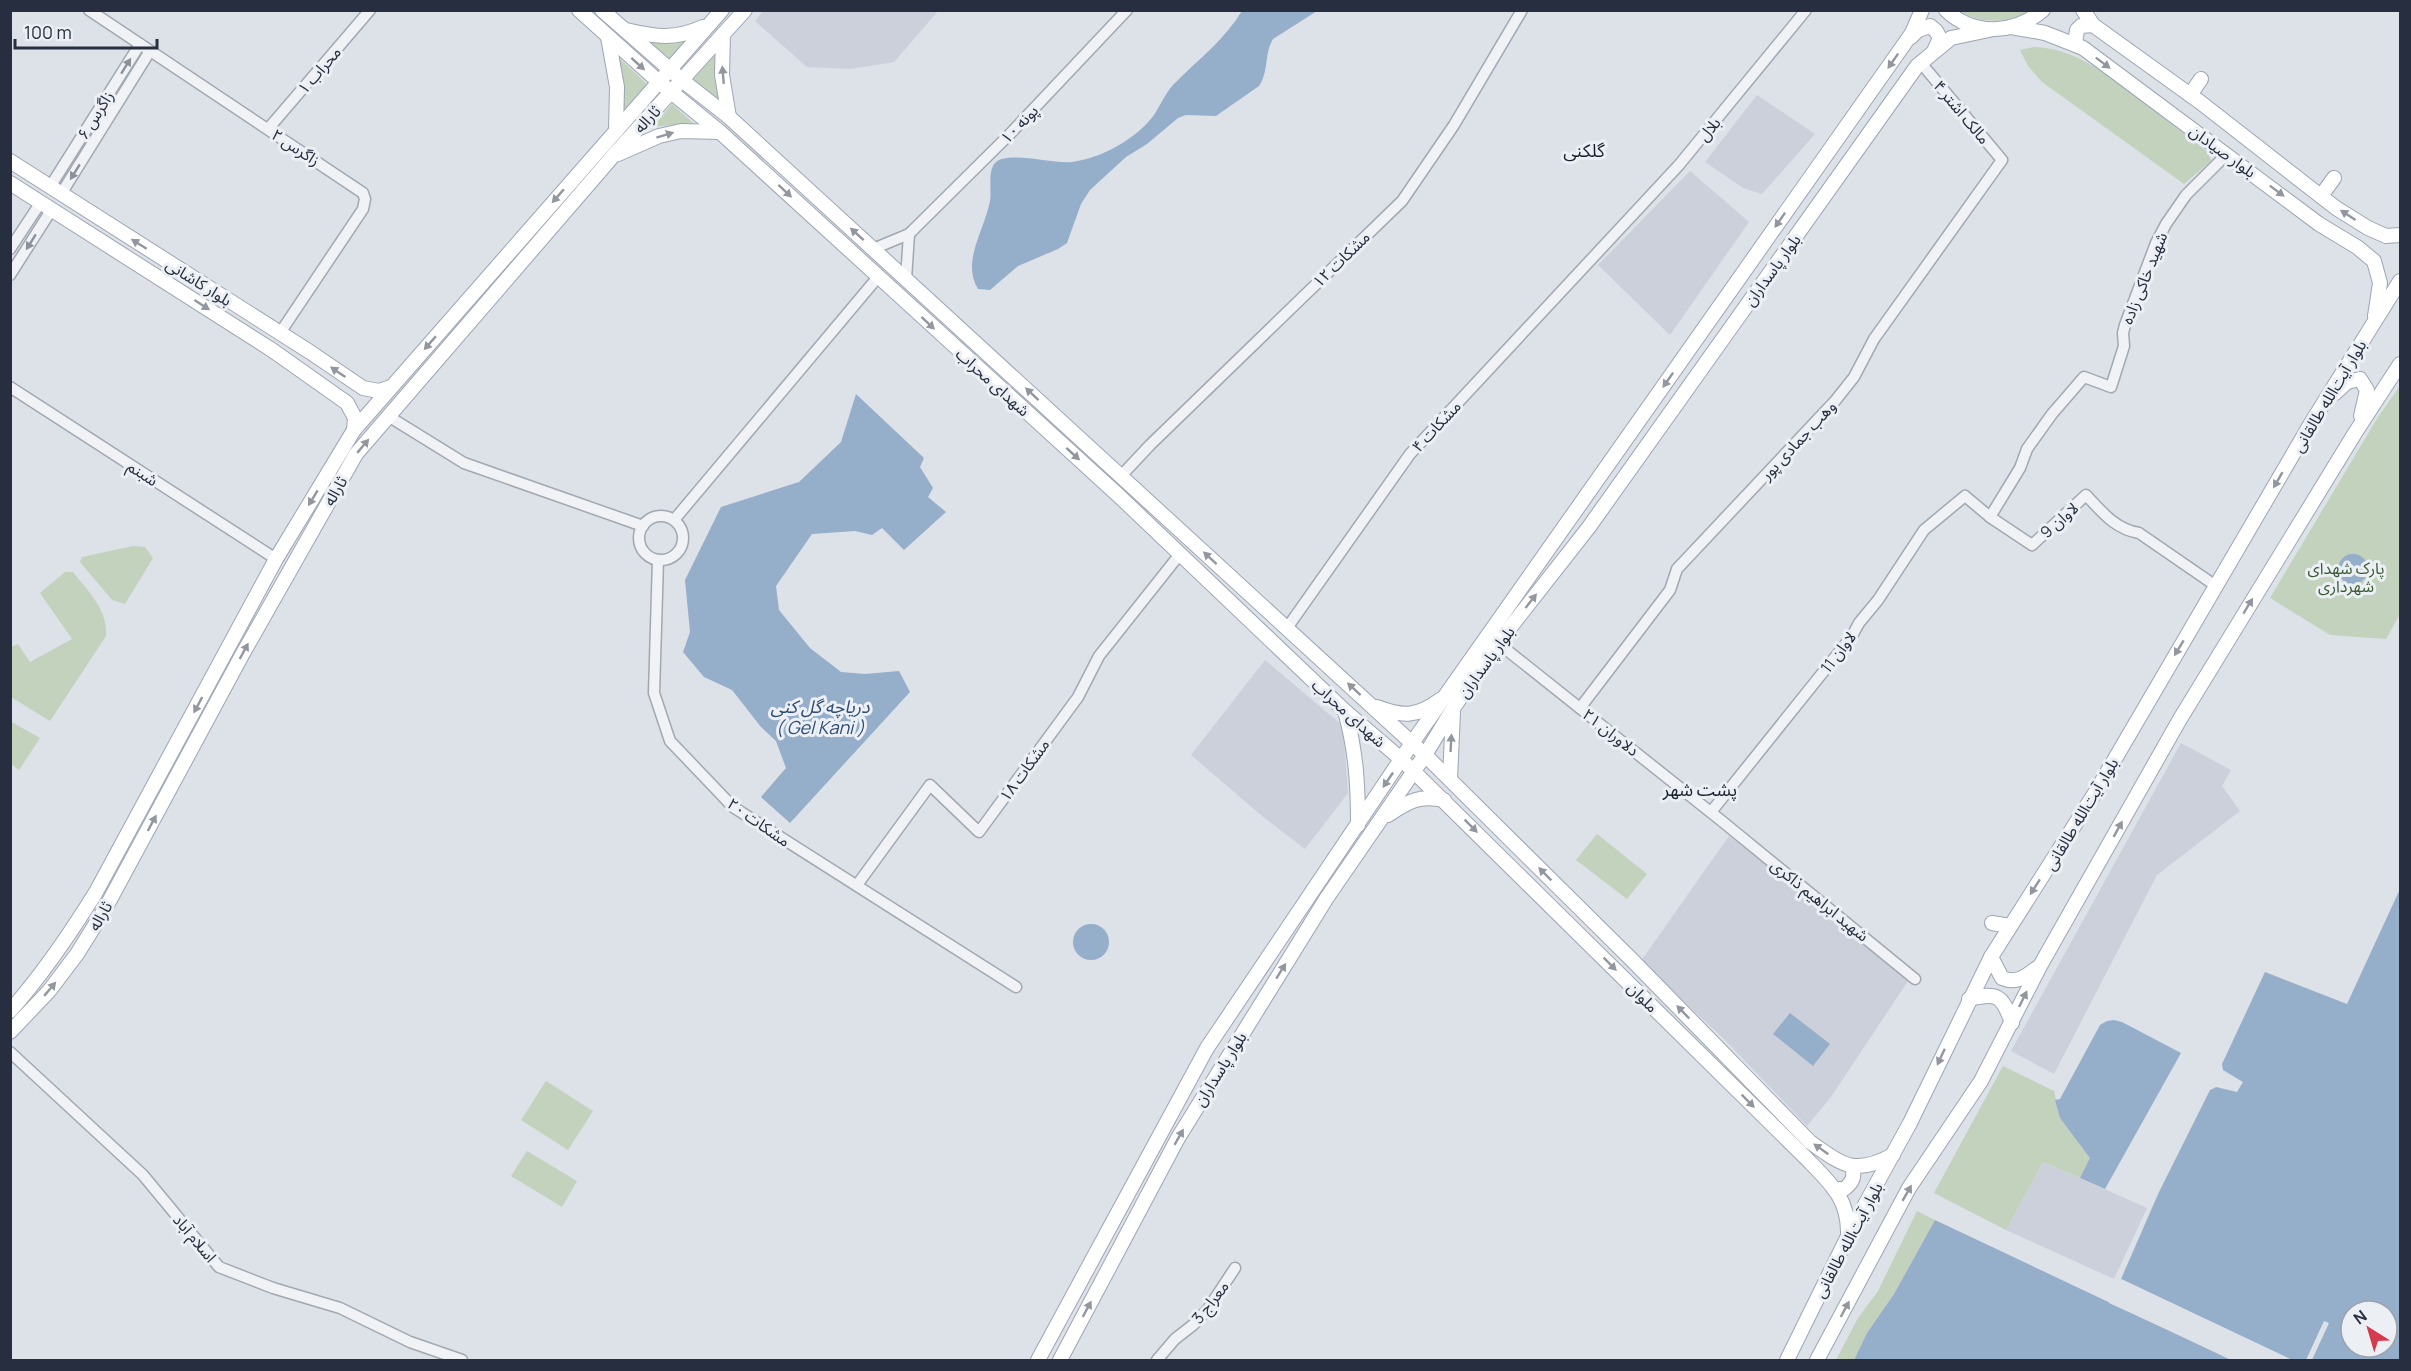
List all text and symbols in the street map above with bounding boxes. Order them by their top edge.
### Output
scale bar [15,12,158,50]
text: 100 m [24,20,72,44]
street label: محراب ۱ [292,41,346,99]
one-way arrow [1887,52,1899,68]
one-way arrow [630,57,645,70]
one-way arrow [2094,57,2110,69]
one-way arrow [121,58,132,74]
one-way arrow [718,66,728,85]
street label: مالک اشتر ۴ [1929,75,1995,149]
street label: زاگرس ۶ [72,87,118,143]
street label: ثاراله [629,100,666,138]
street label: پونه ۱۰ [995,100,1043,148]
street label: بلال [1693,112,1725,146]
street label: بلوار صیادان [2185,119,2261,183]
street label: زاگرس ۲ [268,123,324,171]
one-way arrow [656,130,674,139]
district label: گلکنی [1563,138,1605,162]
one-way arrow [70,164,81,180]
one-way arrow [777,184,792,197]
one-way arrow [2268,185,2284,197]
one-way arrow [552,188,565,203]
one-way arrow [2340,209,2356,221]
one-way arrow [1774,212,1786,228]
street label: مشکات ۱۲ [1307,226,1375,292]
one-way arrow [850,228,865,241]
street label: شهید خاکی زاده [2116,229,2172,327]
street label: بلوار پاسداران [1738,230,1806,311]
one-way arrow [26,234,37,250]
one-way arrow [131,238,147,249]
street label: بلوار کاشانی [162,253,236,311]
one-way arrow [193,299,210,310]
one-way arrow [921,316,936,330]
one-way arrow [424,335,437,350]
street label: بلوار آیت‌الله طالقانی [2287,336,2371,456]
street label: شهدای محراب [951,343,1035,421]
one-way arrow [331,366,347,378]
one-way arrow [1662,371,1674,387]
one-way arrow [1024,387,1039,401]
street label: مشکات ۴ [1406,395,1466,457]
street label: وهب جمادی پور [1755,395,1841,485]
one-way arrow [356,438,369,454]
one-way arrow [1065,447,1080,460]
street label: شبنم [122,455,163,493]
street label: ثاراله [318,472,352,510]
one-way arrow [2273,472,2284,488]
one-way arrow [307,490,318,506]
street label: لاوان 9 [2035,497,2083,543]
one-way arrow [1203,552,1218,565]
park label: پارک شهدای شهرداری [2307,557,2385,597]
one-way arrow [1525,593,1537,608]
one-way arrow [2243,598,2254,614]
street label: بلوار پاسداران [1452,622,1520,703]
street label: لاوان 11 [1815,627,1861,677]
one-way arrow [2173,640,2184,656]
one-way arrow [239,642,249,659]
street label: شهدای محراب [1307,674,1391,752]
one-way arrow [1347,683,1361,697]
water label: دریاچه گل کنی ( Gel Kani ) [770,694,870,739]
one-way arrow [193,697,203,714]
street label: دلاوران ۲۱ [1578,703,1644,761]
one-way arrow [1447,733,1456,752]
street label: مشکات ۱۸ [994,734,1054,806]
street label: بلوار آیت‌الله طالقانی [2039,754,2123,874]
one-way arrow [1382,772,1393,788]
district label: پشت شهر [1662,777,1737,801]
street label: مشکات ۲۰ [723,792,795,852]
one-way arrow [147,814,157,831]
one-way arrow [1464,819,1478,833]
one-way arrow [2113,821,2124,837]
street label: شهید ابراهیم ذاکری [1765,854,1874,948]
one-way arrow [1539,867,1553,881]
one-way arrow [2030,879,2041,895]
street label: ثاراله [83,897,117,935]
one-way arrow [1602,956,1616,970]
one-way arrow [1276,963,1287,979]
street label: ملوان [1623,977,1663,1017]
one-way arrow [44,981,57,997]
one-way arrow [2019,991,2028,1008]
one-way arrow [1676,1005,1690,1020]
street label: بلوار پاسداران [1188,1028,1252,1111]
one-way arrow [1936,1049,1945,1066]
one-way arrow [1741,1093,1755,1107]
one-way arrow [1174,1128,1184,1145]
one-way arrow [1813,1144,1829,1156]
street label: بلوار آیت‌الله طالقانی [1808,1178,1888,1302]
one-way arrow [1902,1184,1912,1201]
street label: اسلام آباد [167,1209,222,1268]
street label: معراج 3 [1186,1276,1235,1329]
north arrow [2339,1299,2399,1359]
one-way arrow [1082,1300,1092,1317]
one-way arrow [1840,1300,1850,1317]
text: N [2349,1305,2371,1329]

